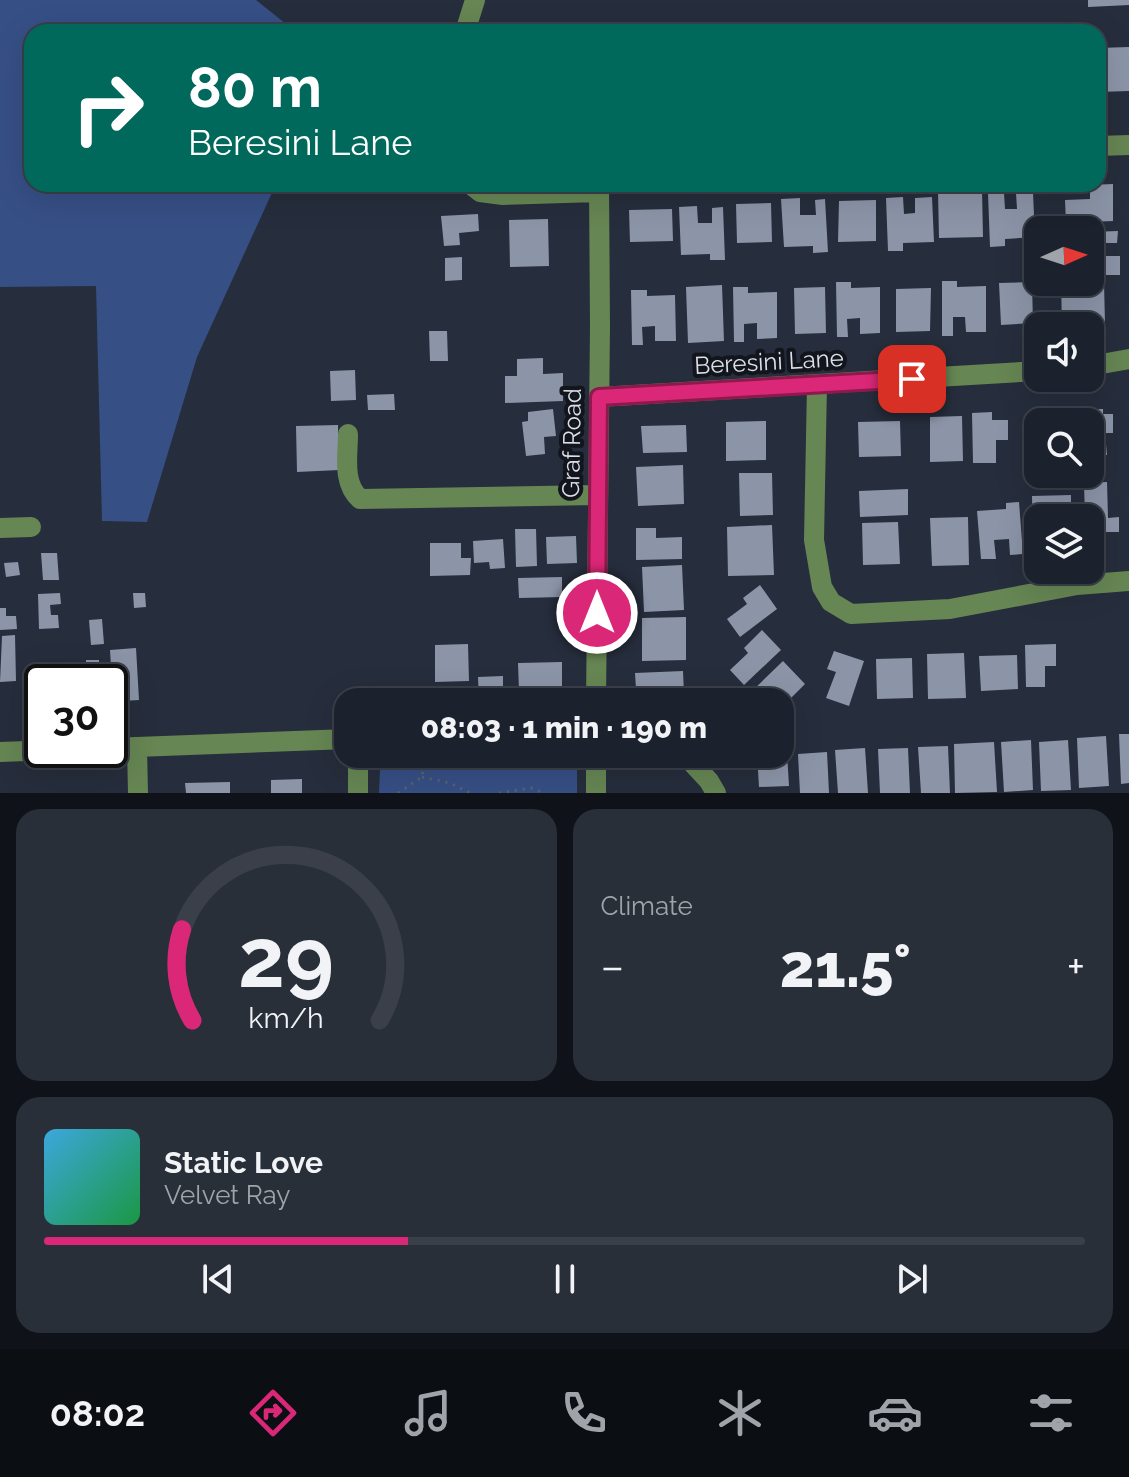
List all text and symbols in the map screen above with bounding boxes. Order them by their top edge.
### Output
text: 80 m [188,54,322,120]
icon: right [56,56,160,160]
text: Beresini Lane [188,121,412,163]
north arrow [1024,216,1104,296]
map controls [1024,216,1104,584]
button: sound [1024,312,1104,392]
street label: Beresini Lane [694,343,844,380]
pin [878,345,946,413]
icon: arrive [890,357,934,401]
street label: Graf Road [556,388,587,498]
button: search [1024,408,1104,488]
button: layers [1024,504,1104,584]
position arrow [555,571,639,655]
speed limit sign: 30 [24,664,128,768]
text: 08:03 · 1 min · 190 m [421,710,707,745]
text: Climate [601,891,693,921]
text: 29 [238,909,334,1006]
text: 21.5° [780,931,911,1001]
text: − [601,941,624,992]
text: + [1067,941,1085,992]
text: km/h [249,1001,324,1035]
text: Static Love [164,1145,323,1180]
text: Velvet Ray [164,1180,290,1210]
icon: previous [196,1257,240,1301]
icon: pause [543,1257,587,1301]
icon: next [890,1257,934,1301]
icon: directions [245,1385,301,1441]
icon: music [400,1385,456,1441]
icon: phone [556,1385,612,1441]
icon: climate [712,1385,768,1441]
icon: car [867,1385,923,1441]
icon: filters [1023,1385,1079,1441]
text: 08:02 [50,1392,145,1434]

